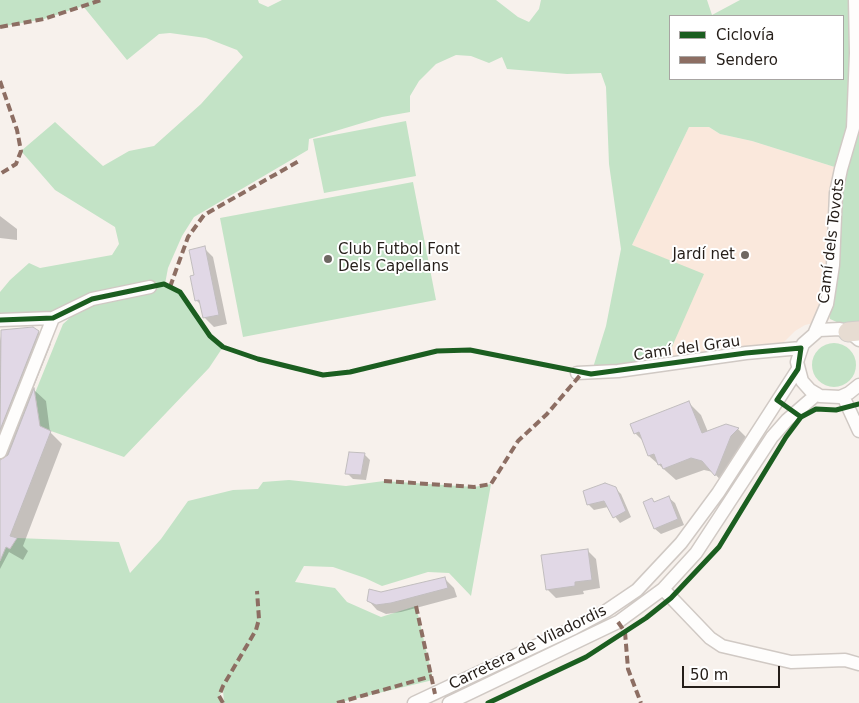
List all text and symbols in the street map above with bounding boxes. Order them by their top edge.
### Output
legend [669,15,844,80]
text: Ciclovía [716,26,774,44]
text: Sendero [716,51,778,69]
street label: Camí dels Tovots [815,177,849,305]
place label: Club Futbol Font Dels Capellans [338,241,460,276]
place label: Jardí net [672,246,735,264]
marker: Jardí net [739,249,751,261]
marker: Club Futbol Font Dels Capellans [322,253,334,265]
street label: Camí del Grau [633,333,741,365]
street label: Carretera de Viladordis [446,602,610,694]
scale bar [684,656,782,688]
text: 50 m [690,666,728,684]

